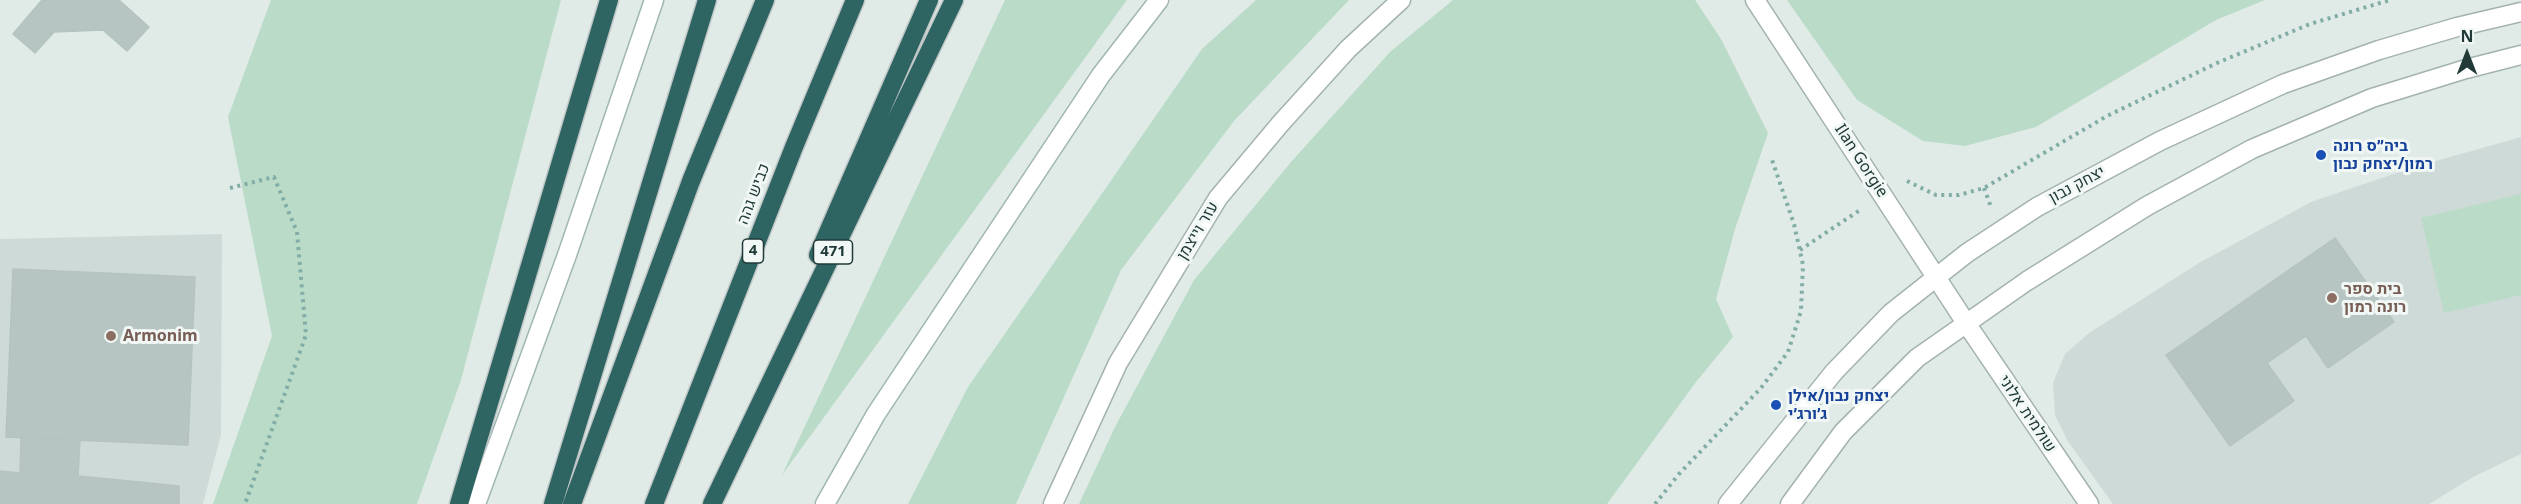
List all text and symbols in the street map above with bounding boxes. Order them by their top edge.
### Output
north arrow [2437,24,2497,84]
text: N [2460,25,2474,47]
street label: Ilan Gorgie [1830,121,1892,201]
place label: ביה״ס רונה רמון/יצחק נבון [2333,136,2433,174]
marker: ביה״ס רונה רמון/יצחק נבון [2314,148,2328,162]
street label: כביש גהה [734,161,774,227]
street label: יצחק נבון [2046,162,2108,208]
street label: עזר וייצמן [1173,198,1223,264]
road number: 4 [742,239,764,263]
road number: 471 [814,240,852,264]
place label: בית ספר רונה רמון [2344,279,2406,317]
marker: בית ספר רונה רמון [2325,291,2339,305]
place label: Armonim [123,326,198,346]
marker: Armonim [104,329,118,343]
street label: שולמית אלוני [1994,372,2060,456]
place label: יצחק נבון/אילן ג׳ורג׳י [1788,386,1889,424]
marker: יצחק נבון/אילן ג׳ורג׳י [1769,398,1783,412]

